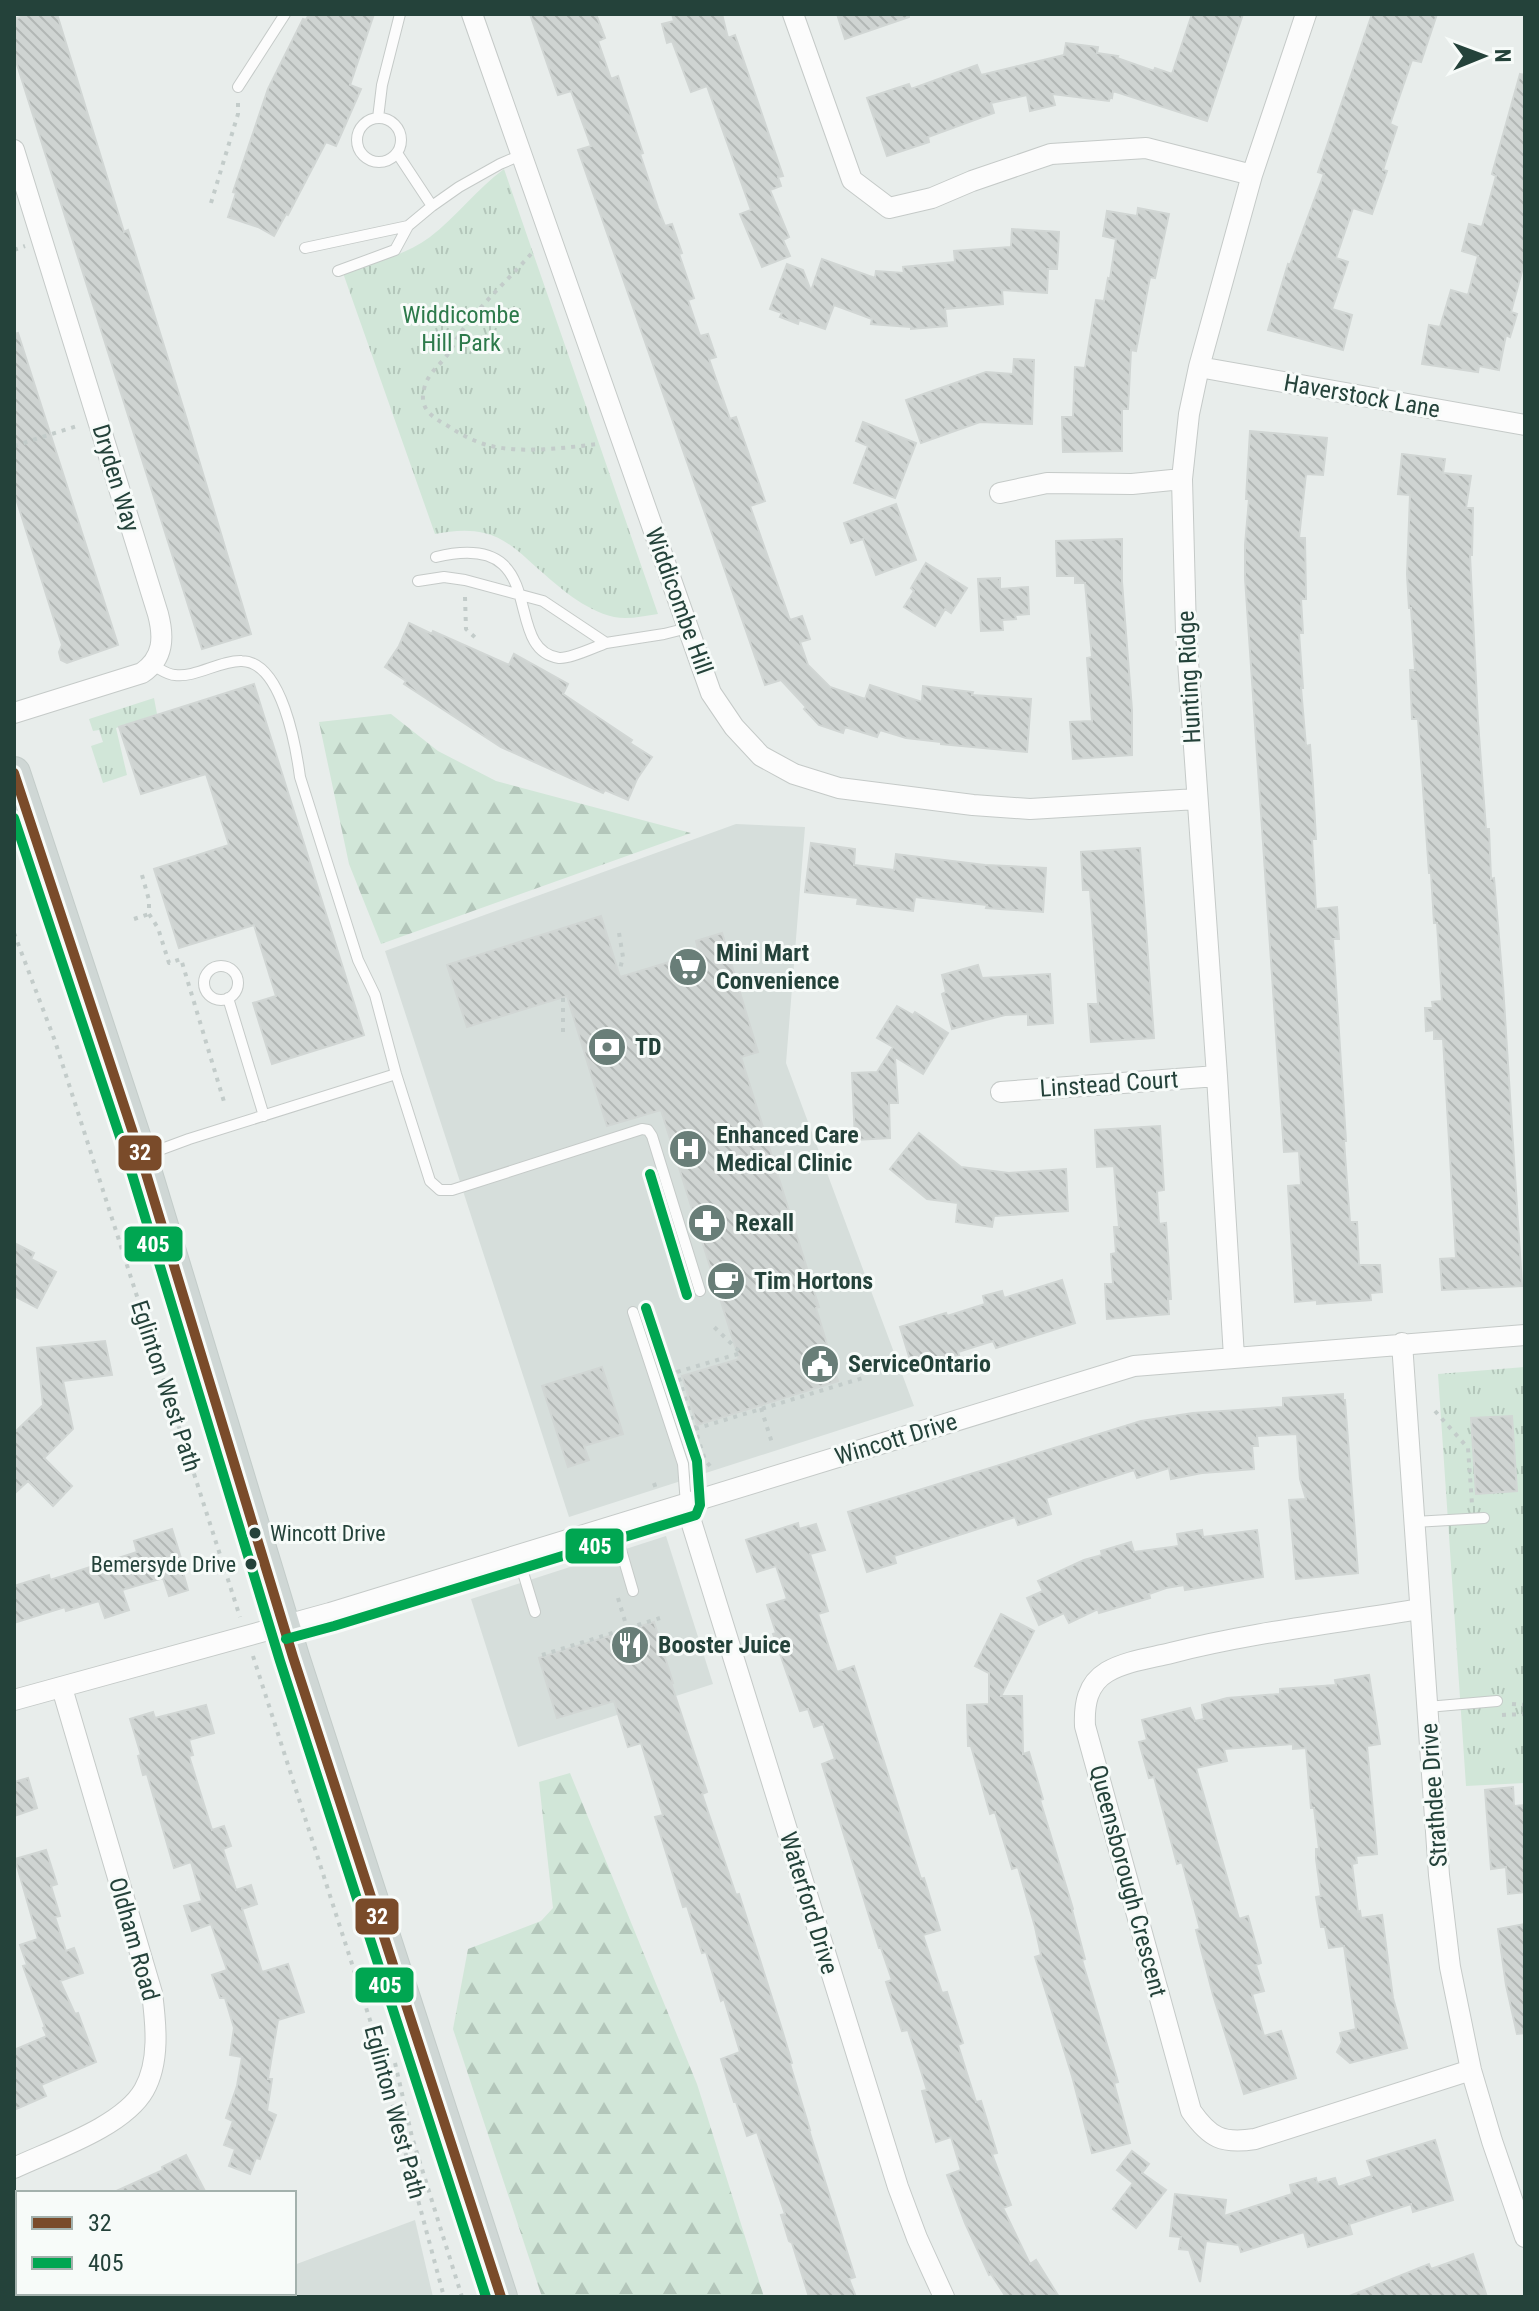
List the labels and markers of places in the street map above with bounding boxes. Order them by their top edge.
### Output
place label: Mini Mart Convenience [716,939,839,995]
supermarket icon: Mini Mart Convenience [667,946,709,988]
bank icon: TD [586,1026,628,1068]
place label: TD [635,1033,662,1061]
place label: Enhanced Care Medical Clinic [716,1121,859,1177]
hospital icon: Enhanced Care Medical Clinic [667,1128,709,1170]
pharmacy icon: Rexall [686,1202,728,1244]
place label: Rexall [735,1209,794,1237]
cafe icon: Tim Hortons [705,1260,747,1302]
place label: Tim Hortons [754,1267,873,1295]
public building icon: ServiceOntario [799,1343,841,1385]
place label: ServiceOntario [848,1350,991,1378]
place label: Wincott Drive [270,1521,386,1546]
marker: Wincott Drive [247,1525,263,1541]
place label: Bemersyde Drive [91,1552,236,1577]
marker: Bemersyde Drive [243,1556,259,1572]
restaurant icon: Booster Juice [609,1624,651,1666]
place label: Booster Juice [658,1631,791,1659]

